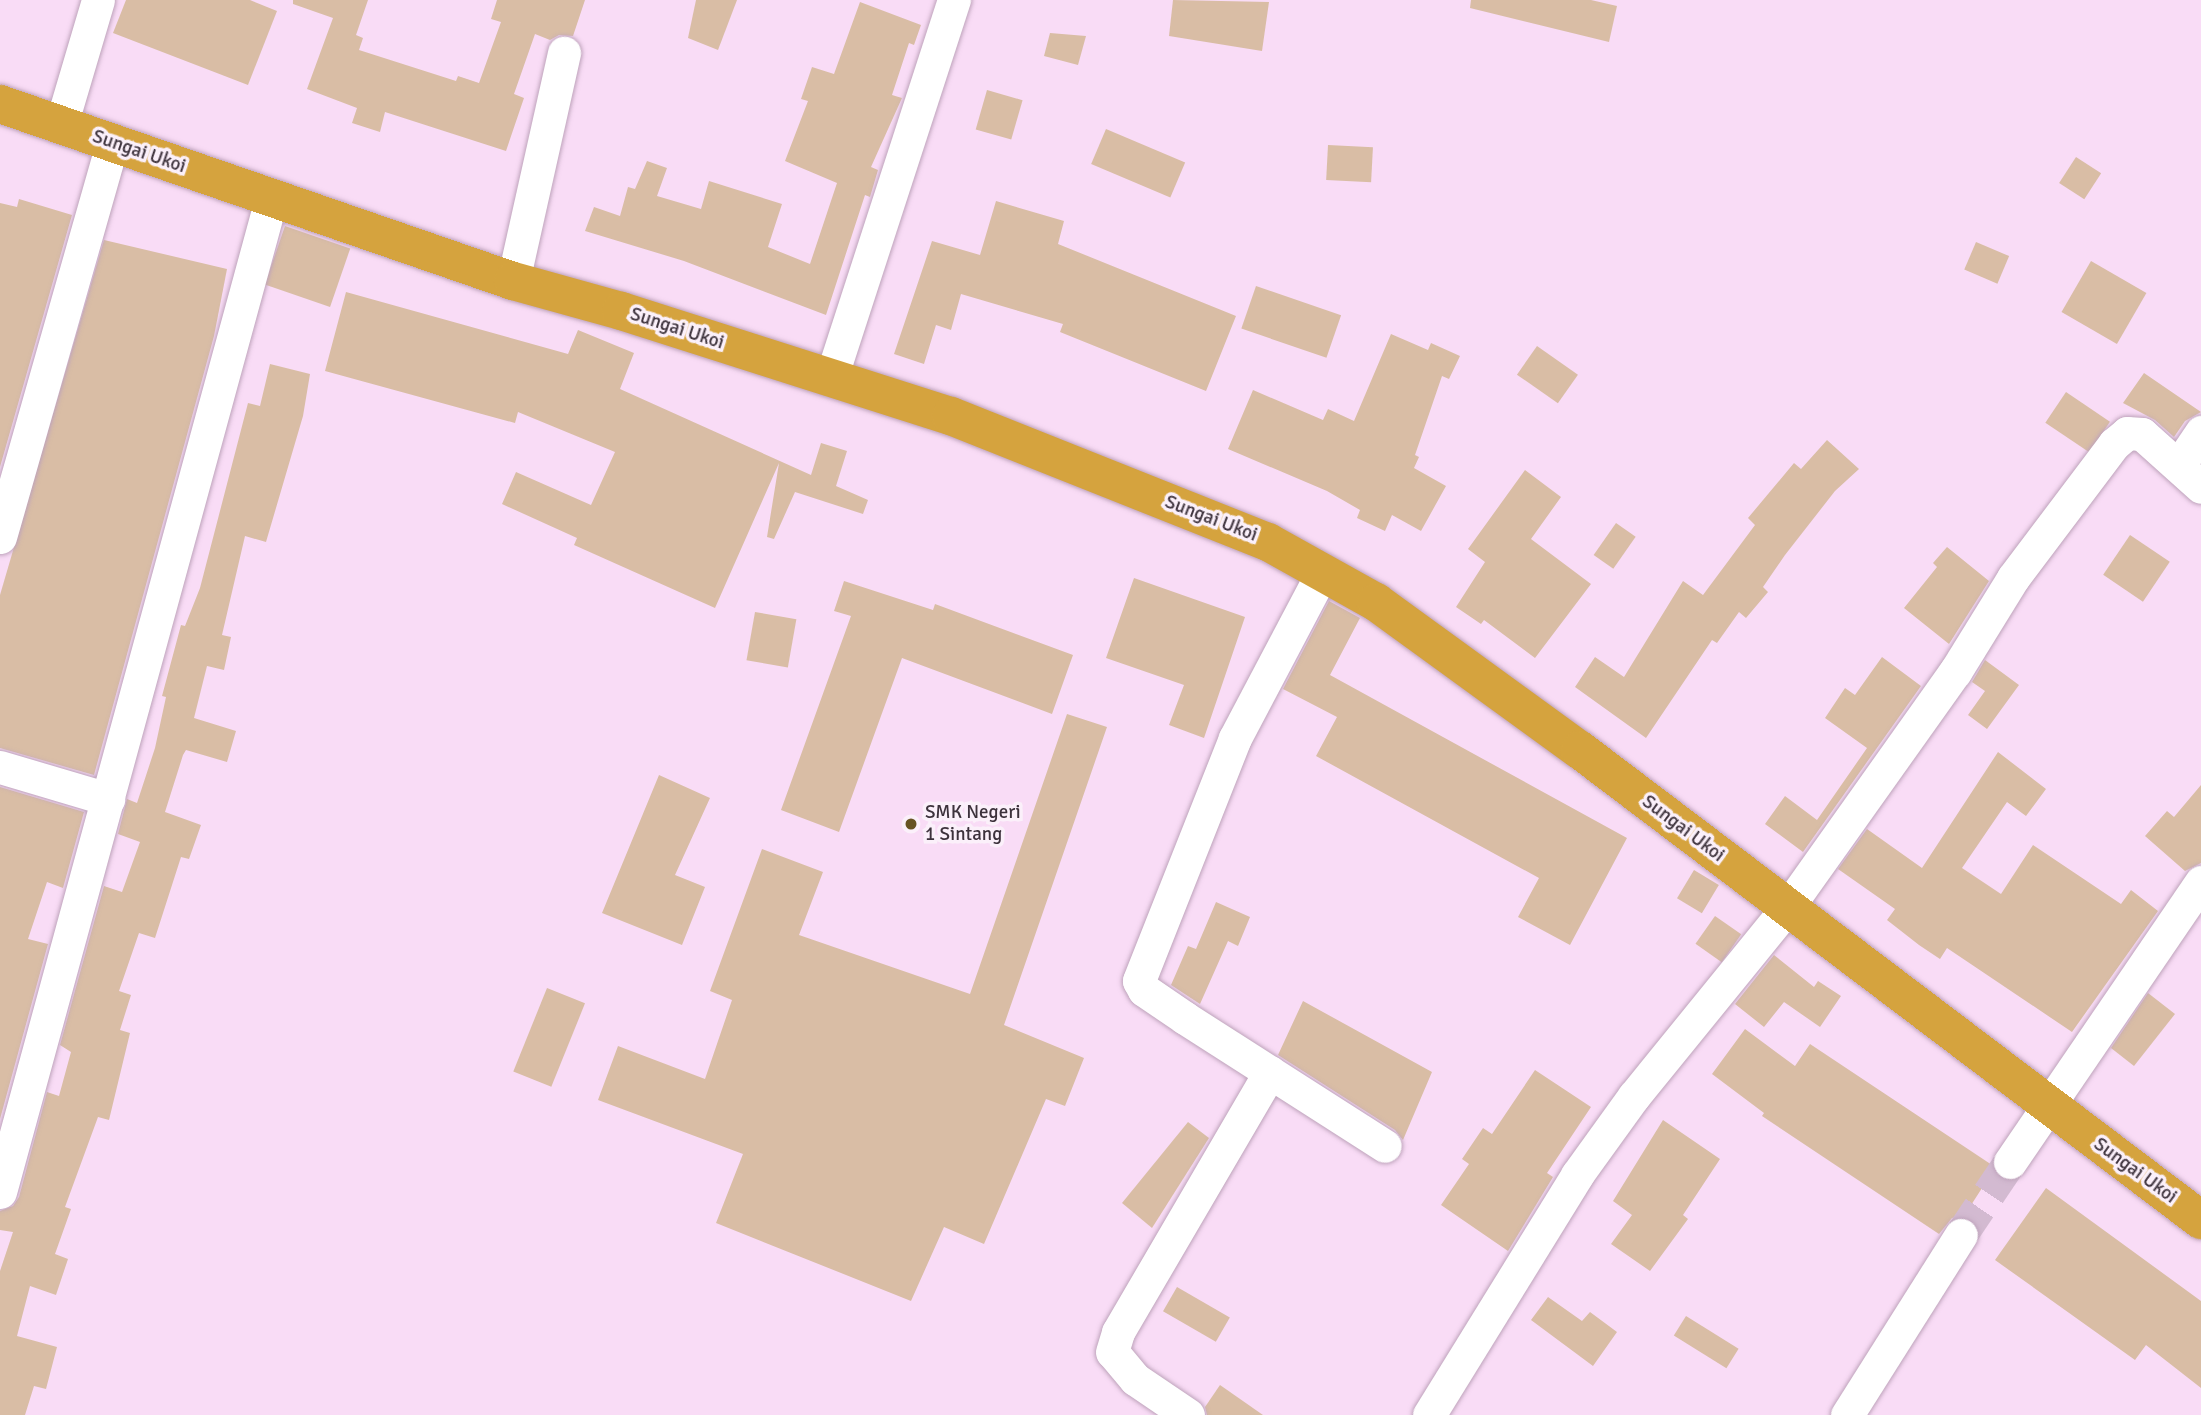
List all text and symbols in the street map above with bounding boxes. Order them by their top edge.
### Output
street label: Sungai Ukoi [89,125,189,179]
street label: Sungai Ukoi [627,303,727,355]
street label: Sungai Ukoi [1162,491,1260,547]
street label: Sungai Ukoi [1637,791,1729,867]
place label: SMK Negeri 1 Sintang [925,802,1021,846]
marker: SMK Negeri 1 Sintang [903,816,919,832]
street label: Sungai Ukoi [2089,1133,2181,1209]

